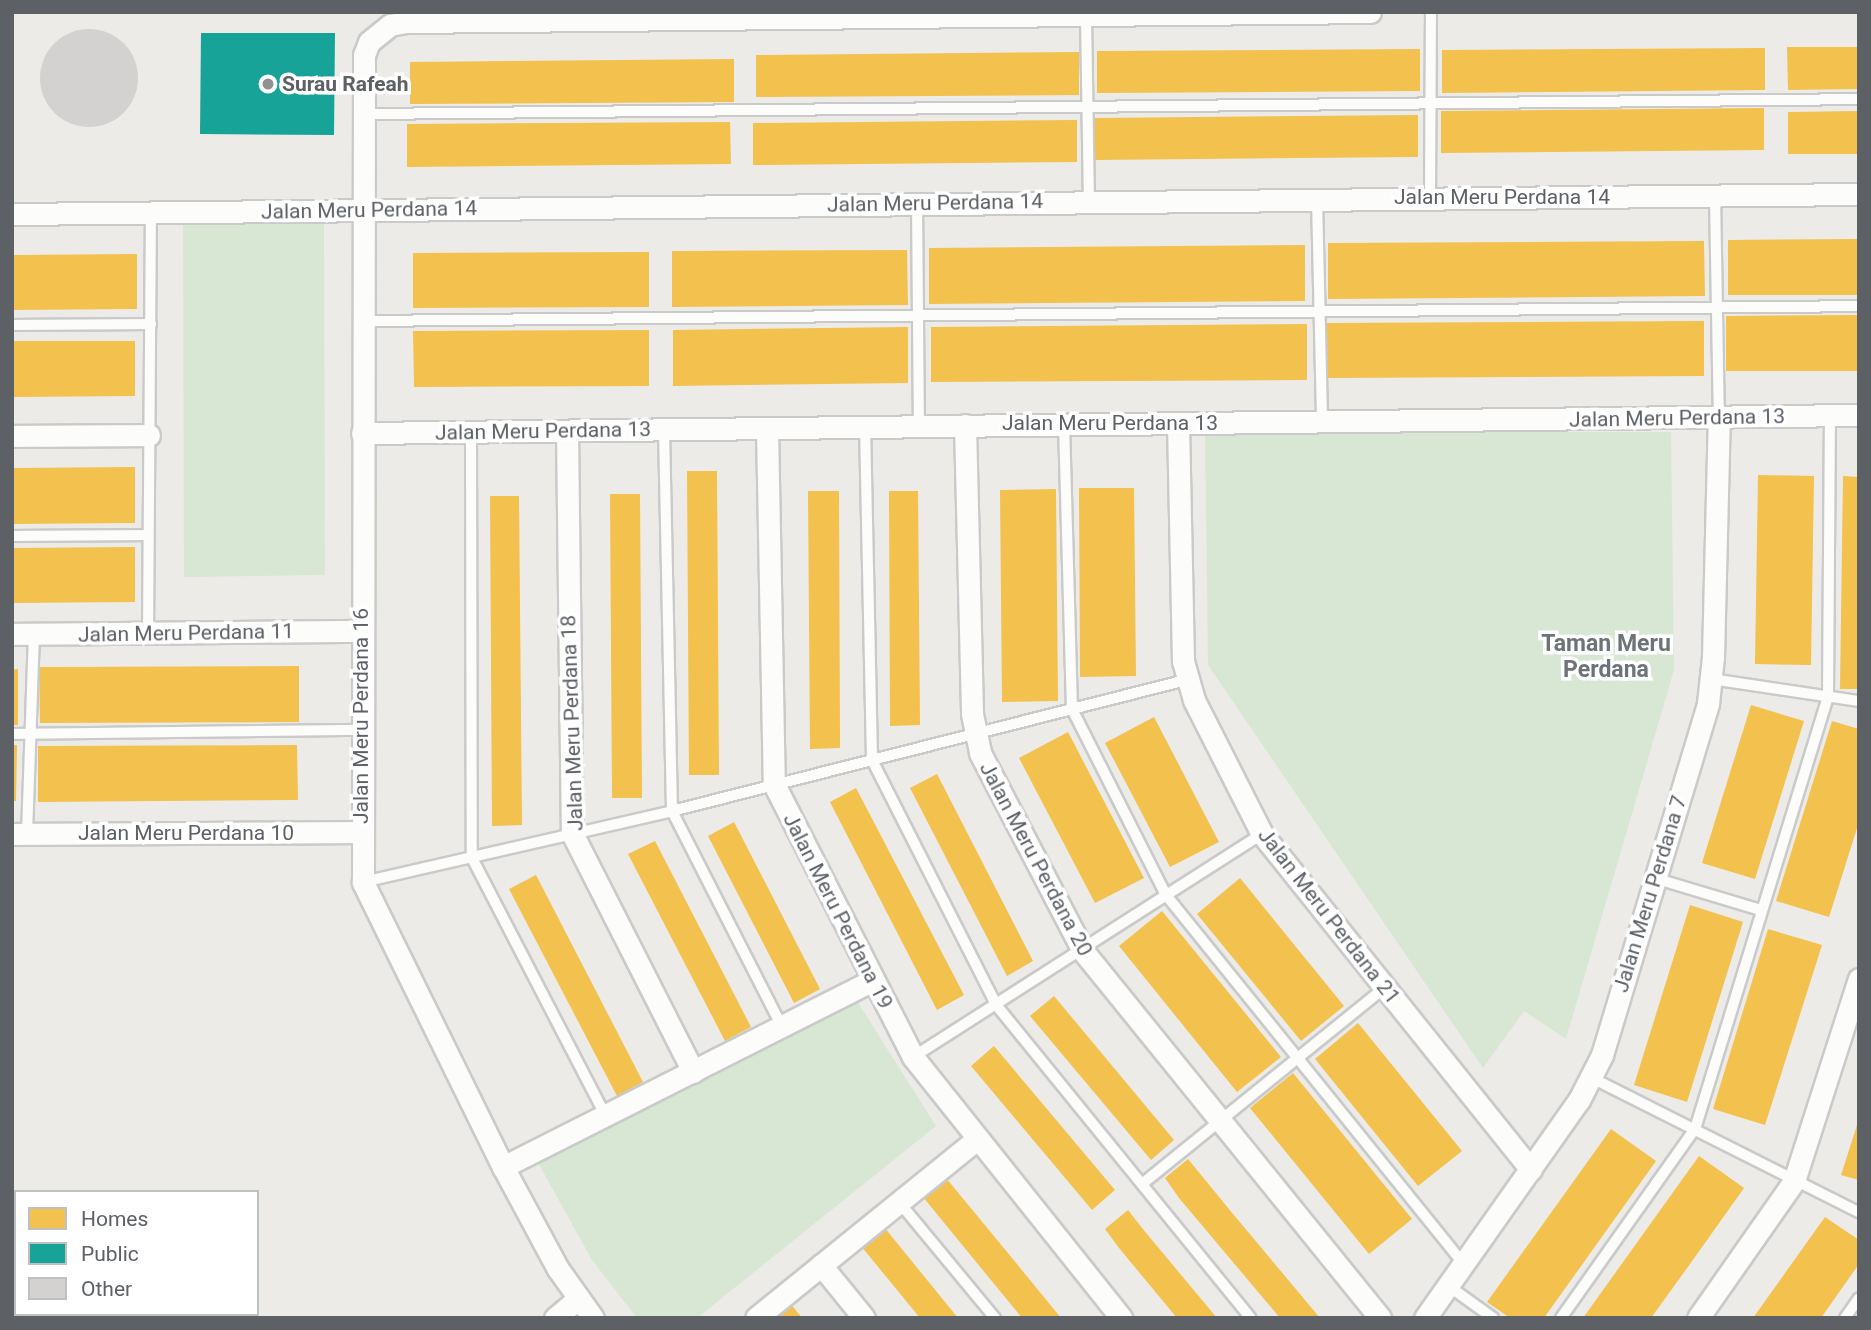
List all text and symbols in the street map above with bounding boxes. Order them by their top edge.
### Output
place label: Surau Rafeah [282,71,409,97]
marker: Surau Rafeah [260,76,276,92]
street label: Jalan Meru Perdana 14 [1394,184,1610,210]
street label: Jalan Meru Perdana 14 [827,189,1043,217]
street label: Jalan Meru Perdana 14 [261,196,477,224]
street label: Jalan Meru Perdana 13 [1569,404,1785,432]
street label: Jalan Meru Perdana 13 [1002,410,1218,436]
street label: Jalan Meru Perdana 13 [435,417,651,445]
street label: Jalan Meru Perdana 16 [348,608,374,824]
street label: Jalan Meru Perdana 18 [556,615,588,831]
street label: Jalan Meru Perdana 11 [78,619,294,647]
district label: Taman Meru Perdana [1541,630,1671,684]
street label: Jalan Meru Perdana 20 [974,758,1098,960]
street label: Jalan Meru Perdana 7 [1608,793,1692,995]
street label: Jalan Meru Perdana 19 [778,809,898,1013]
street label: Jalan Meru Perdana 10 [78,820,294,846]
street label: Jalan Meru Perdana 21 [1253,823,1405,1009]
legend [14,1190,259,1316]
text: Homes [81,1207,148,1231]
text: Public [81,1242,139,1266]
text: Other [81,1277,132,1301]

